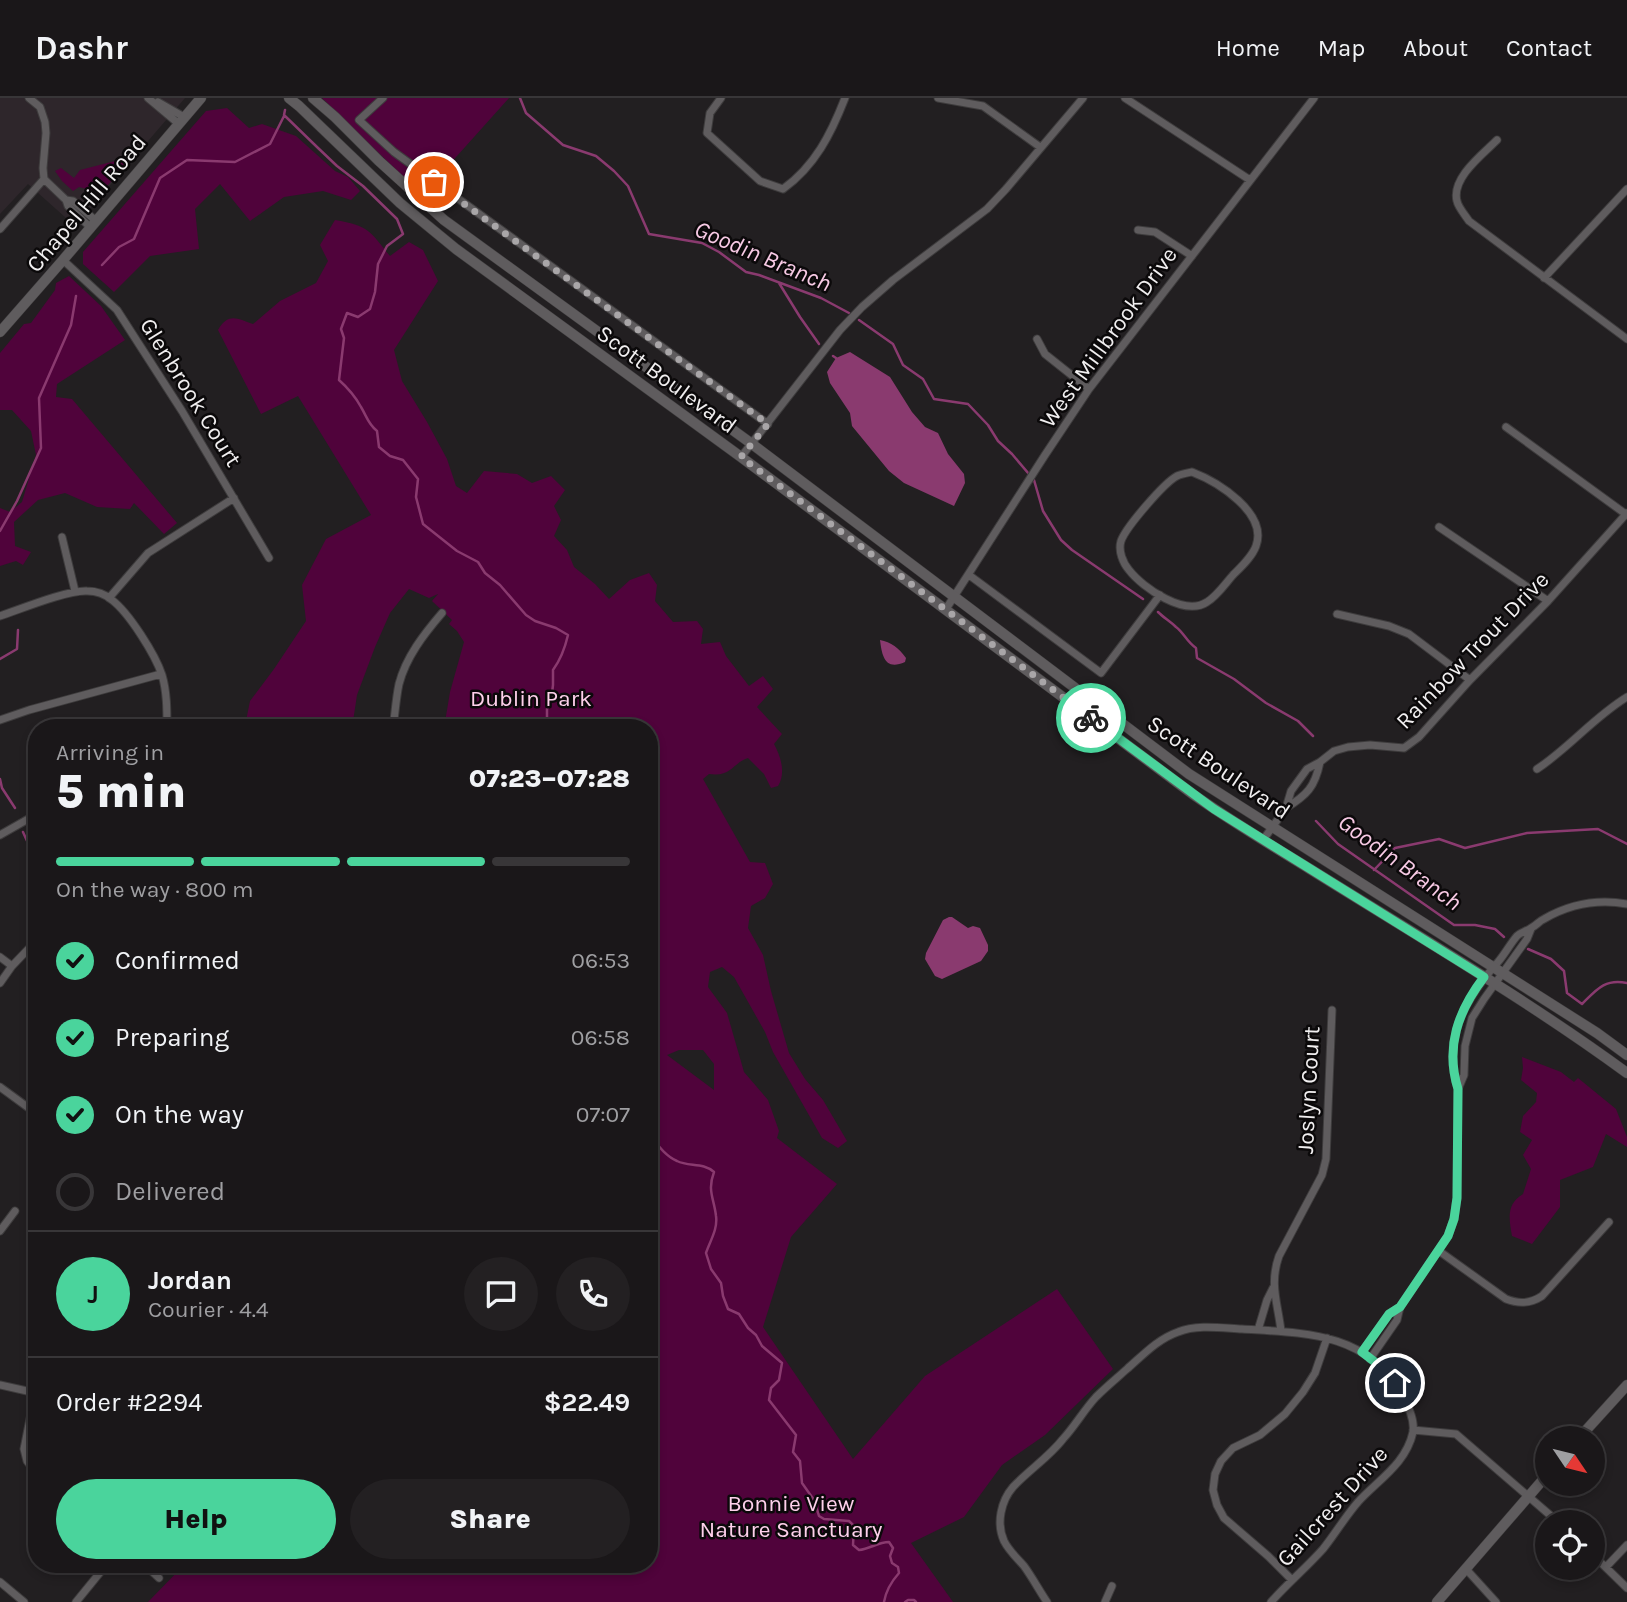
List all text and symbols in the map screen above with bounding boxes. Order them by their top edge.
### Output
text: Dashr [35,29,128,67]
text: Home [1216,34,1280,62]
text: Map [1318,34,1365,62]
text: About [1403,34,1468,62]
text: Contact [1506,34,1592,62]
street label: Chapel Hill Road [21,129,152,278]
pin [404,152,464,212]
icon: bag [415,163,453,201]
water label: Goodin Branch [690,215,836,297]
street label: West Millbrook Drive [1034,242,1183,433]
street label: Glenbrook Court [134,313,247,472]
street label: Scott Boulevard [591,320,742,439]
street label: Rainbow Trout Drive [1390,566,1554,735]
courier [1056,683,1126,753]
park label: Dublin Park [470,685,592,712]
icon: bike [1072,699,1110,737]
street label: Scott Boulevard [1142,710,1295,825]
text: Arriving in [56,739,164,766]
text: 07:23–07:28 [469,763,630,794]
text: 5 min [56,765,186,819]
water label: Goodin Branch [1333,808,1467,916]
text: On the way · 800 m [56,876,253,903]
icon: check [56,942,94,980]
text: Confirmed [115,945,240,976]
text: 06:53 [571,947,630,974]
icon: check [56,1019,94,1057]
text: Preparing [115,1022,229,1053]
text: 06:58 [571,1024,630,1051]
street label: Joslyn Court [1292,1025,1325,1155]
icon: check [56,1096,94,1134]
text: On the way [115,1099,244,1130]
text: 07:07 [576,1101,630,1128]
text: Delivered [115,1176,225,1207]
button: chat [464,1257,538,1331]
button: phone [556,1257,630,1331]
text: Jordan [148,1265,232,1296]
text: J [87,1279,99,1310]
text: Courier · 4.4 [148,1296,269,1323]
pin [1365,1353,1425,1413]
icon: home [1376,1364,1414,1402]
text: Order #2294 [56,1387,203,1418]
text: $22.49 [544,1387,630,1418]
north arrow [1535,1426,1605,1496]
map controls [1535,1426,1605,1580]
street label: Gailcrest Drive [1271,1441,1393,1572]
button: Help [56,1479,336,1559]
button: Share [350,1479,630,1559]
park label: Bonnie View Nature Sanctuary [699,1490,883,1543]
button: locate [1535,1510,1605,1580]

